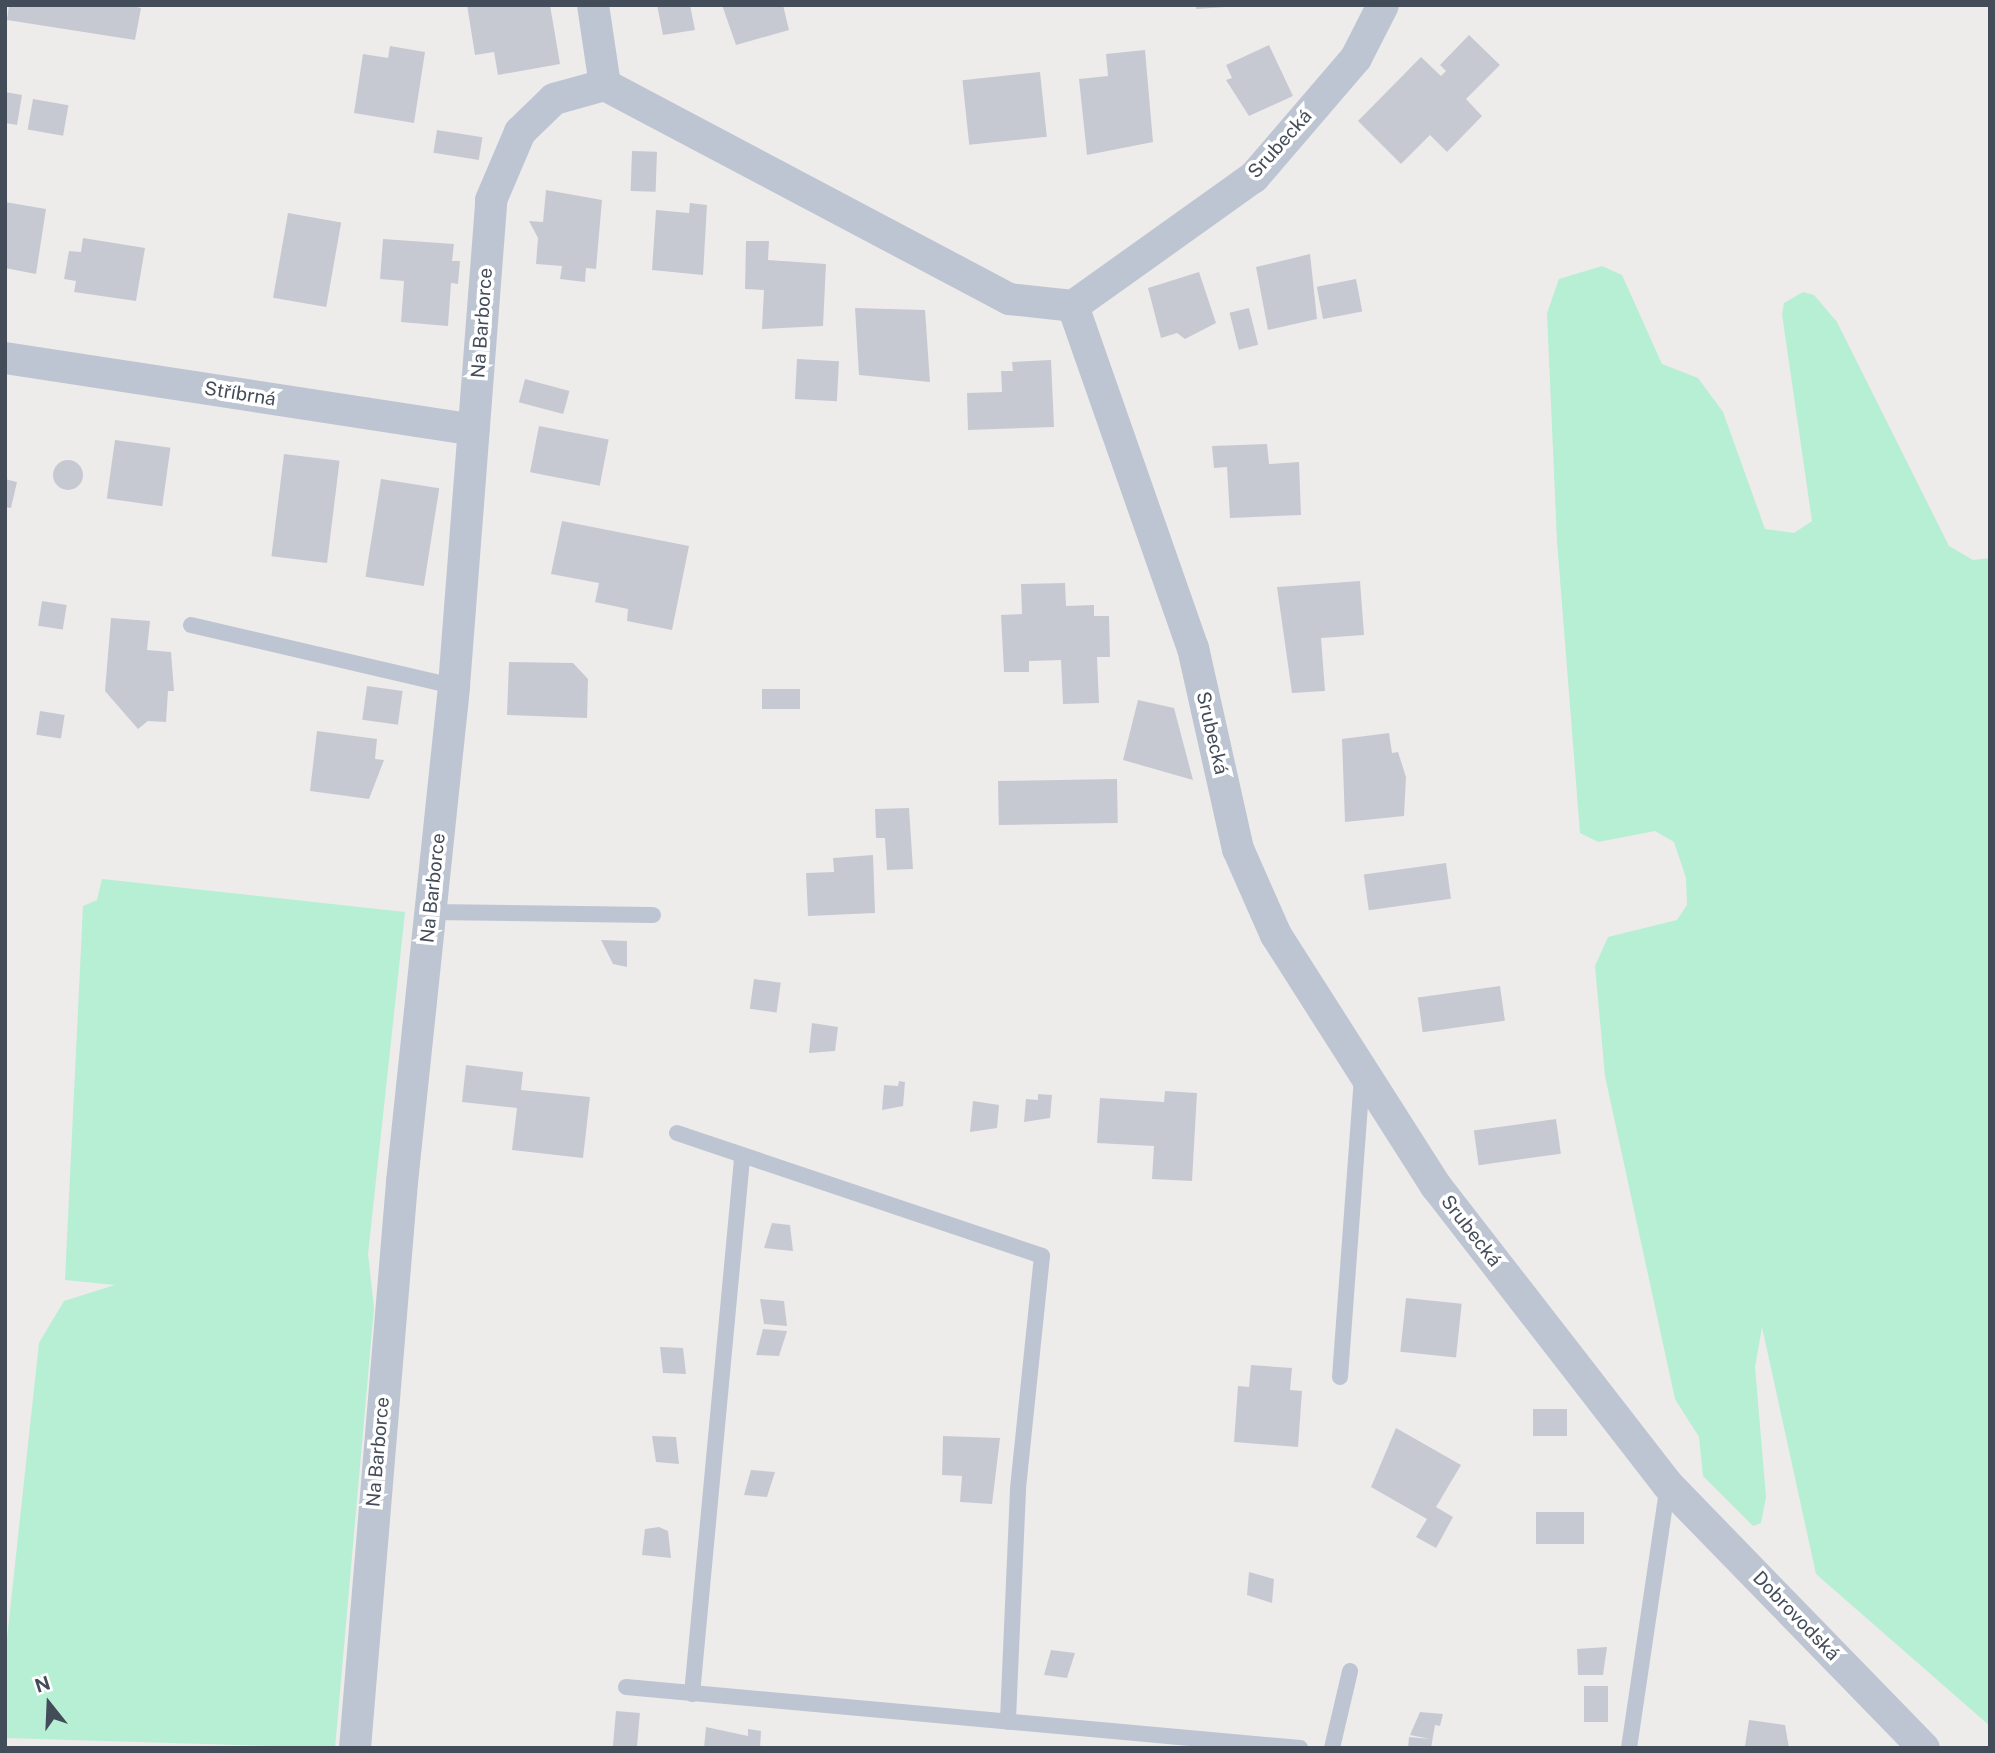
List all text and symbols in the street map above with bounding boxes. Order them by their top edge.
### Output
street label: Srubecká [1243,105,1317,183]
street label: Na Barborce [467,267,497,379]
street label: Stříbrná [203,377,277,411]
street label: Srubecká [1191,689,1233,777]
street label: Na Barborce [416,832,450,944]
street label: Srubecká [1436,1191,1506,1271]
street label: Na Barborce [362,1396,394,1508]
street label: Dobrovodská [1748,1567,1844,1665]
north arrow [14,1669,84,1739]
text: N [32,1671,53,1697]

